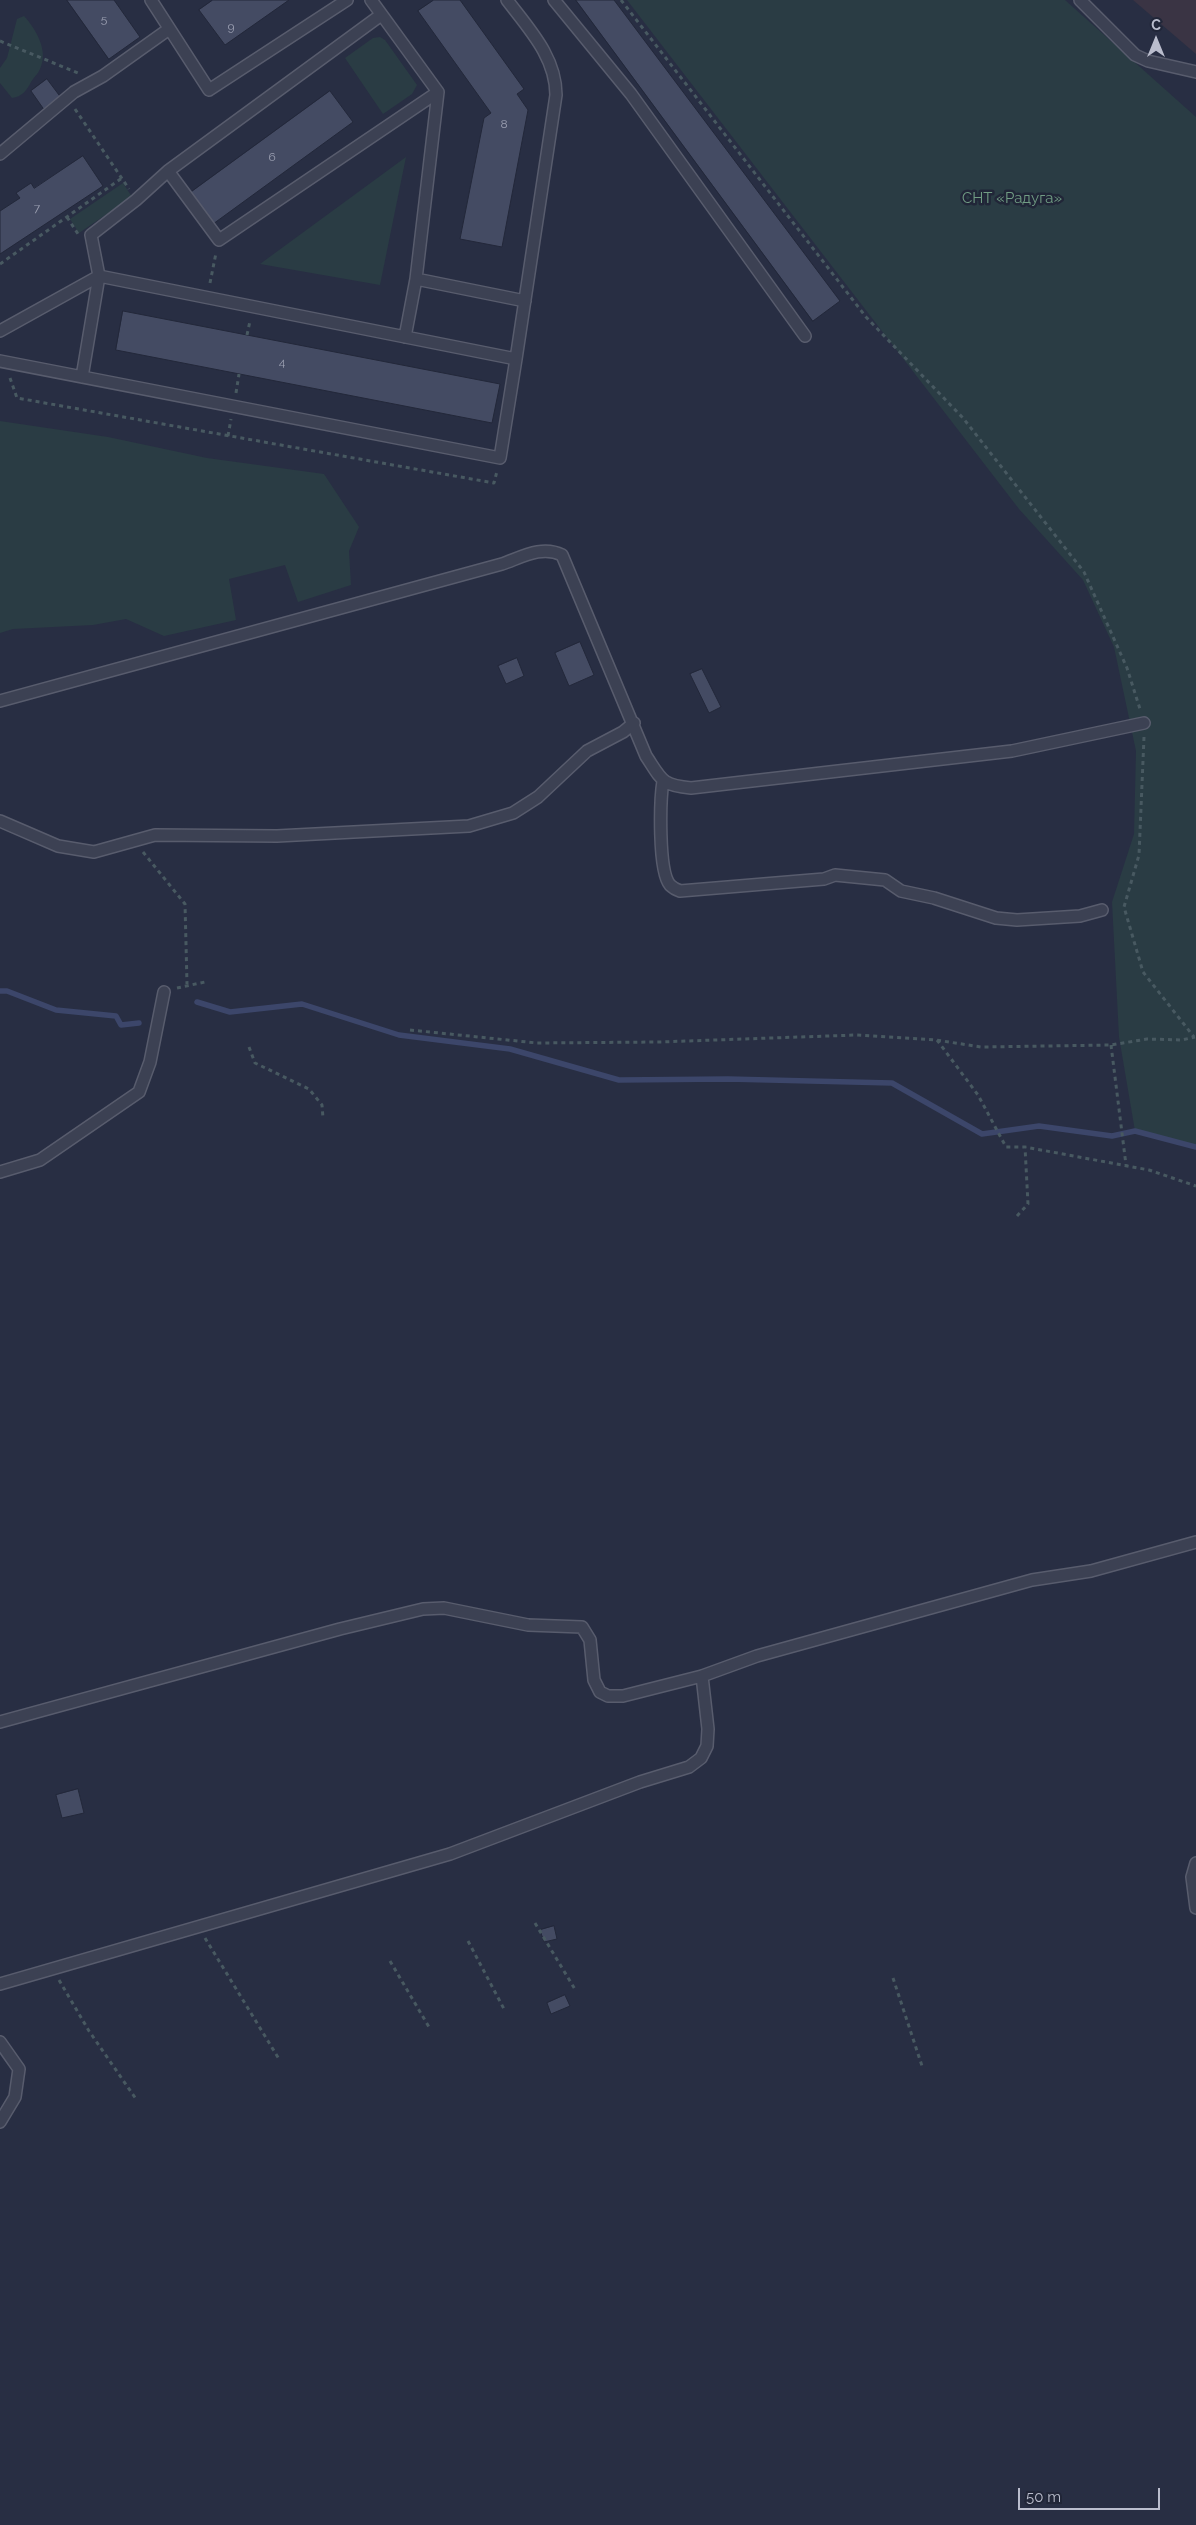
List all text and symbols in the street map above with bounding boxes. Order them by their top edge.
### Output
house number: 5 [101,12,107,26]
north arrow [1131,15,1181,65]
text: С [1151,17,1161,33]
house number: 9 [227,20,235,34]
house number: 8 [500,117,508,131]
house number: 6 [268,150,276,164]
park label: СНТ «Радуга» [962,189,1062,207]
house number: 7 [34,201,40,215]
house number: 4 [279,355,285,369]
scale bar [1021,2478,1164,2510]
text: 50 m [1026,2488,1061,2506]

